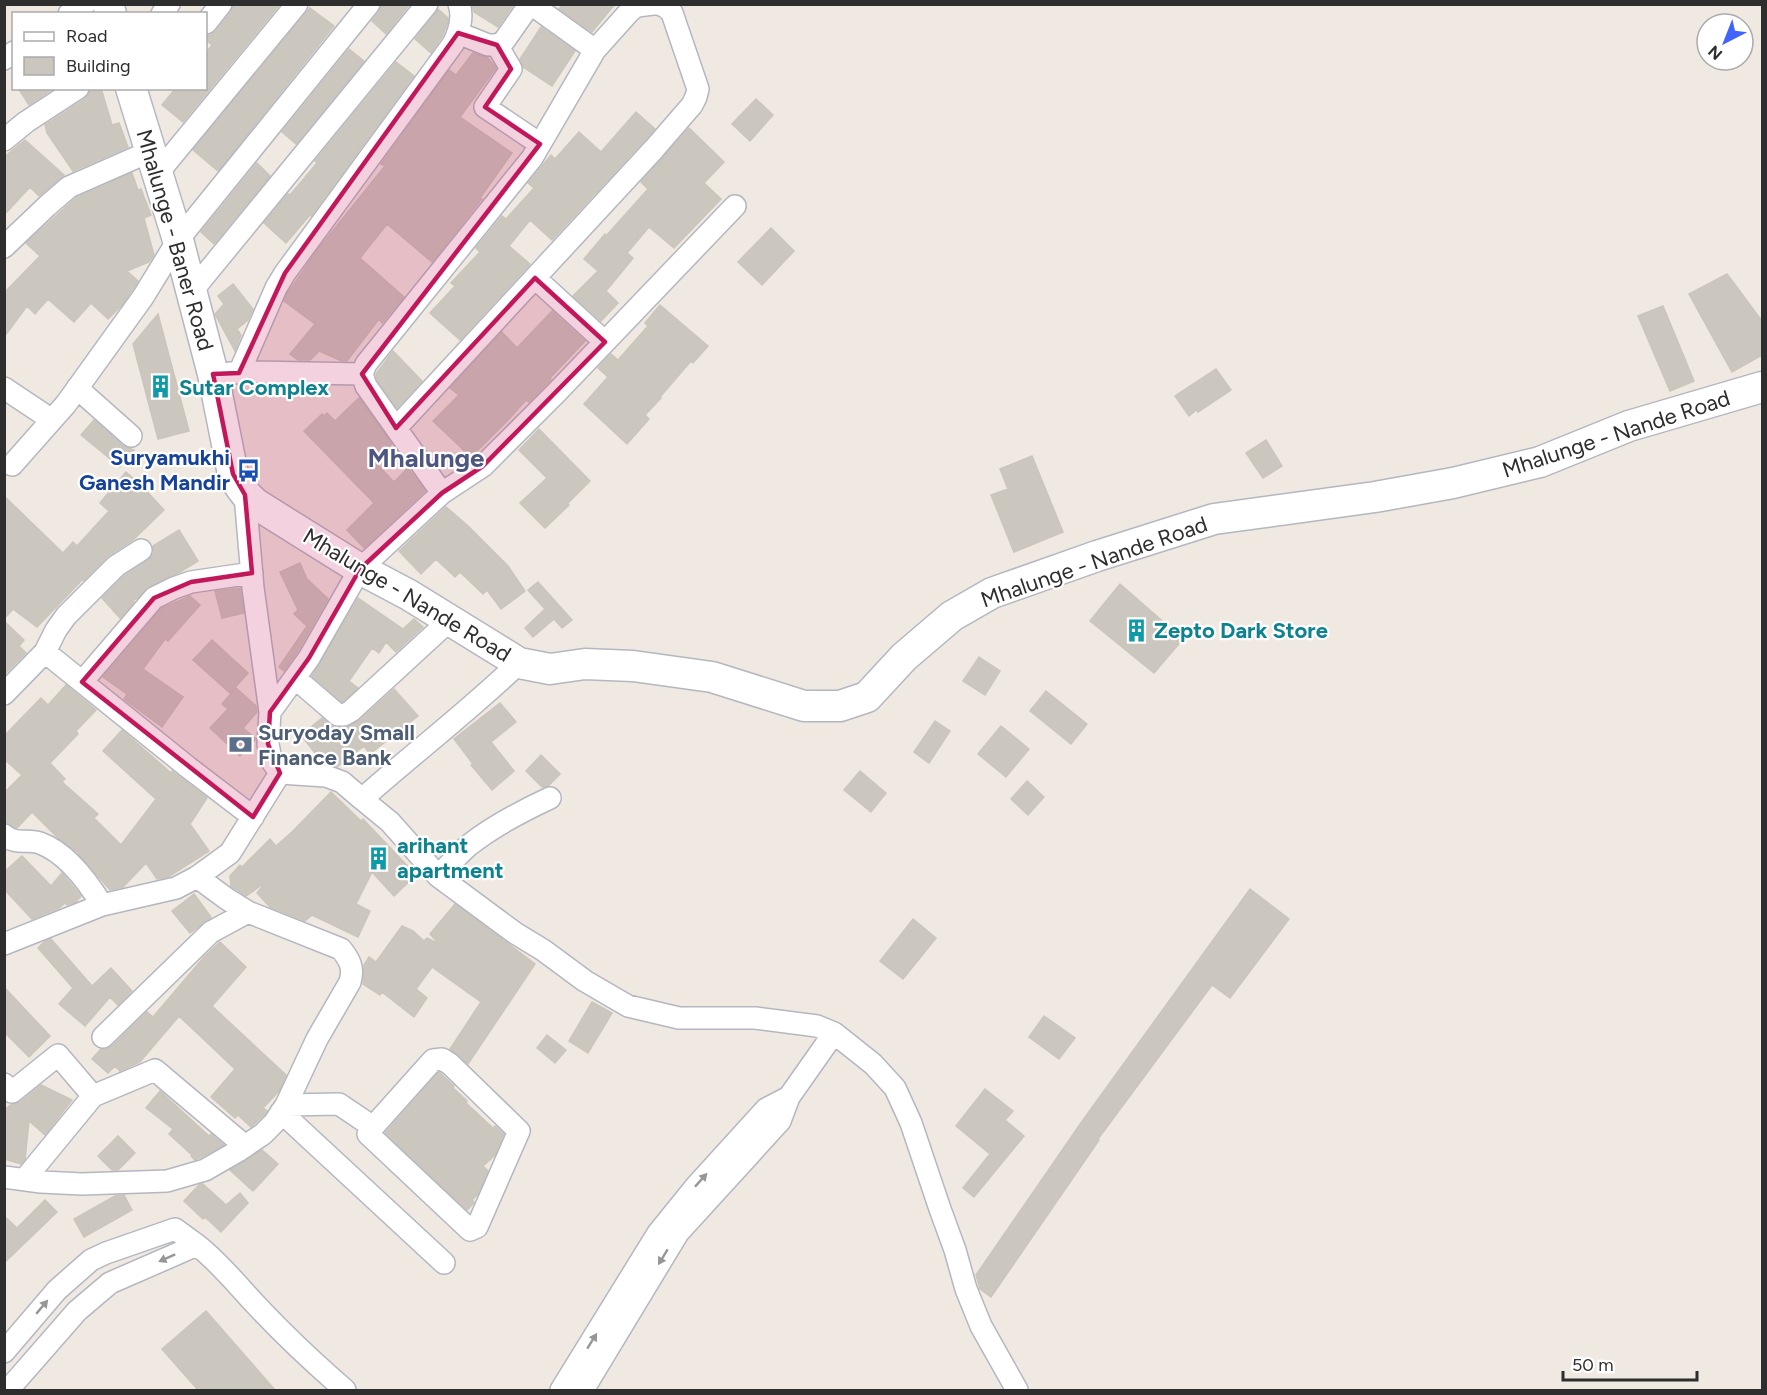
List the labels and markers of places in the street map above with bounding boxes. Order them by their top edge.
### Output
building icon: Sutar Complex [148,374,174,400]
place label: Sutar Complex [179,374,329,401]
place label: Suryamukhi Ganesh Mandir [79,444,231,496]
bus stop icon: Suryamukhi Ganesh Mandir [235,457,261,483]
building icon: Zepto Dark Store [1123,617,1149,643]
place label: Zepto Dark Store [1154,617,1328,644]
place label: Suryoday Small Finance Bank [258,719,415,771]
bank icon: Suryoday Small Finance Bank [227,732,253,758]
place label: arihant apartment [397,832,504,884]
building icon: arihant apartment [366,845,392,871]

